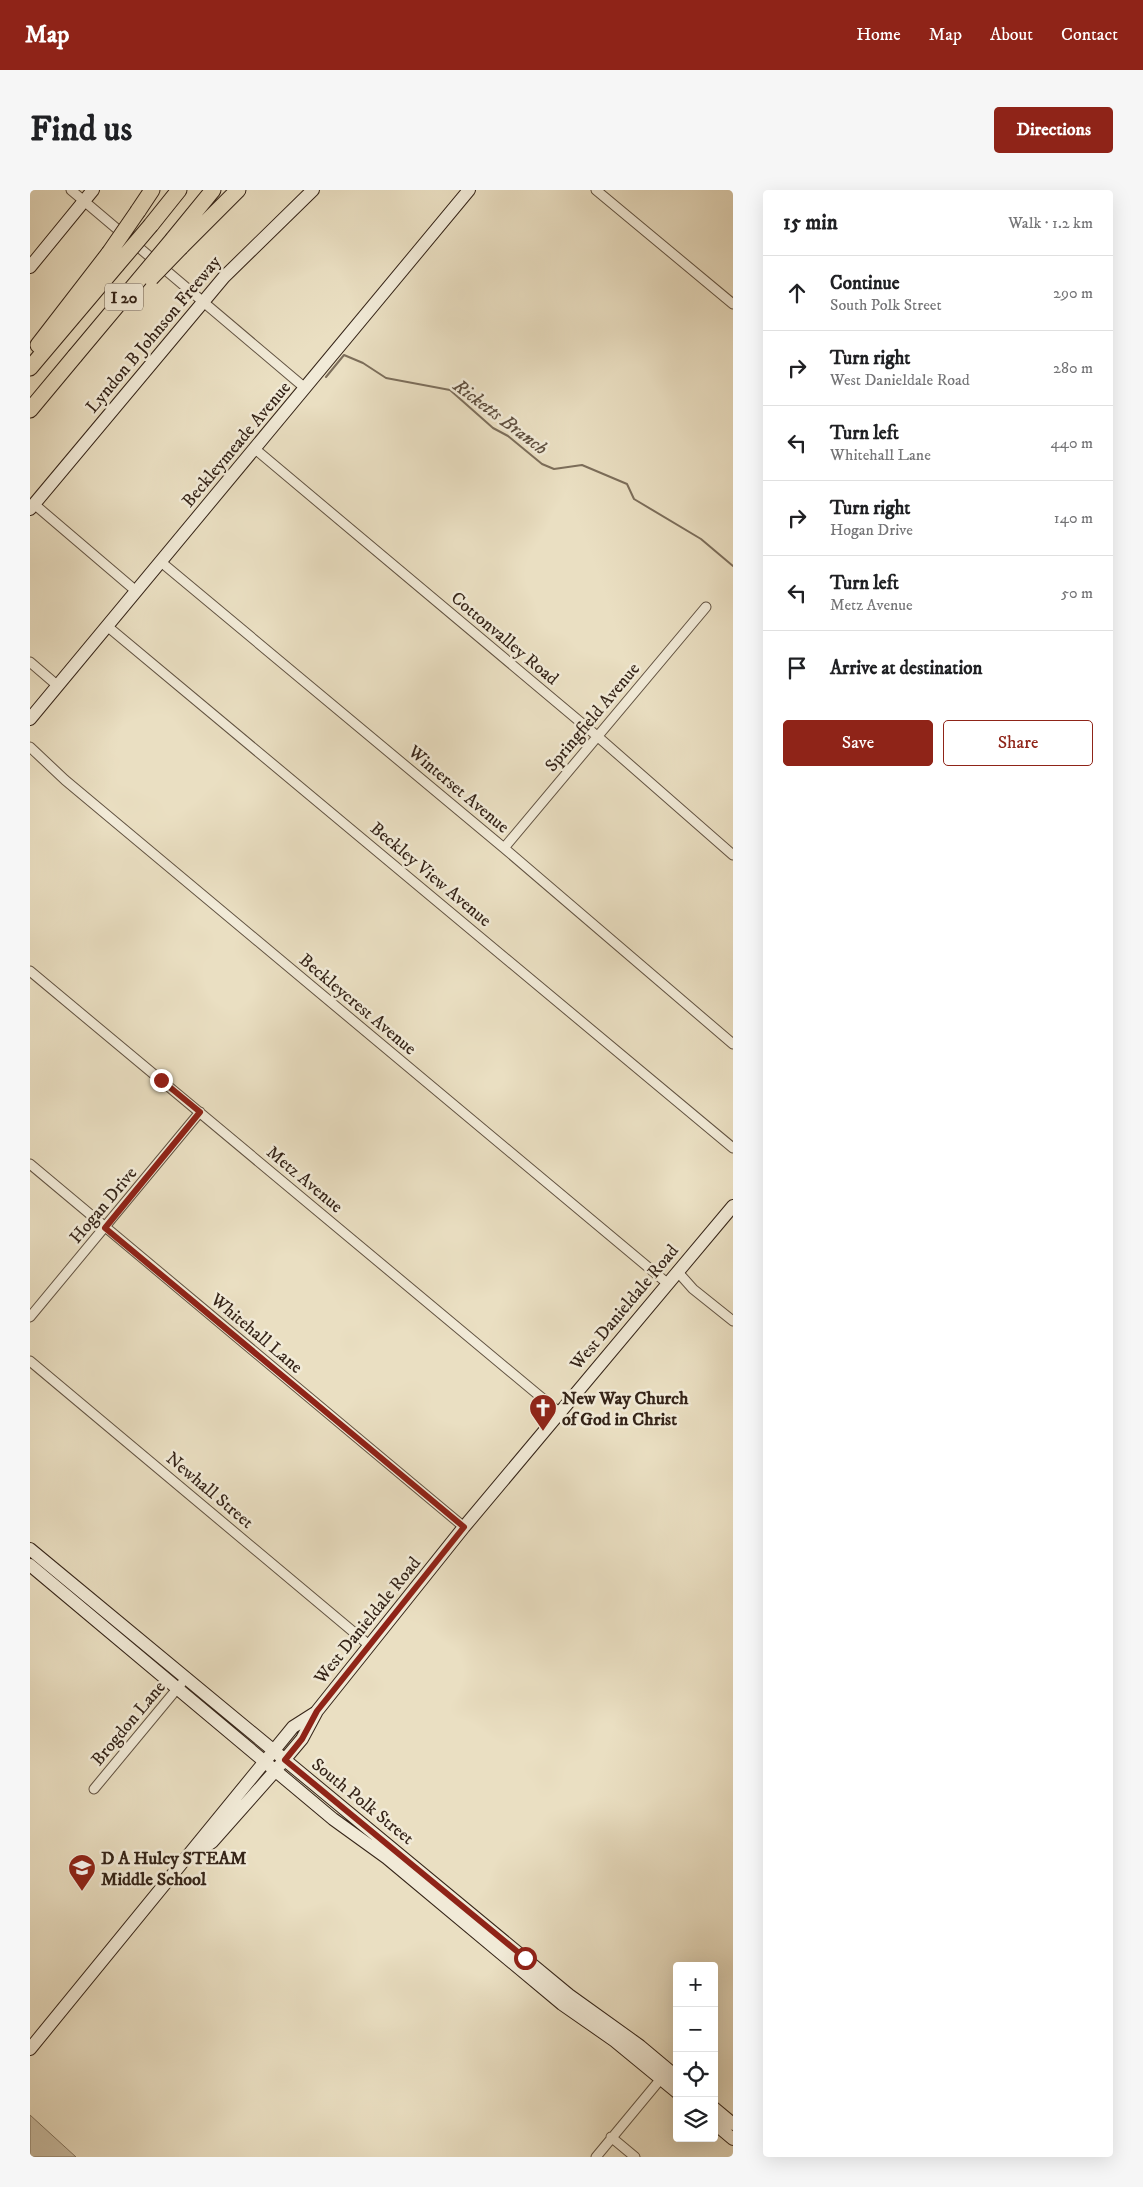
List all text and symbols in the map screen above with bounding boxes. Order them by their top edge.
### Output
text: Map [25,20,69,50]
text: Home [856,24,901,46]
text: Map [929,24,962,46]
text: About [990,24,1033,46]
text: Contact [1061,24,1118,46]
button: Directions [994,107,1113,153]
text: Find us [30,108,132,152]
text: 15 min [783,210,838,236]
text: Walk · 1.2 km [1008,213,1093,233]
street label: Lyndon B Johnson Freeway [82,251,226,418]
text: Continue [830,272,900,295]
icon: ahead [783,279,811,307]
text: 290 m [1053,283,1093,303]
road number: I 20 [105,284,143,310]
text: South Polk Street [830,295,942,315]
text: Turn right [830,347,910,370]
icon: right [783,354,811,382]
text: 280 m [1053,358,1093,378]
text: West Danieldale Road [830,370,970,390]
water label: Ricketts Branch [448,374,552,460]
street label: Beckleymeade Avenue [178,377,296,512]
text: Turn left [830,422,899,445]
icon: left [783,429,811,457]
text: 440 m [1051,433,1093,453]
text: Whitehall Lane [830,445,931,465]
text: Turn right [830,497,910,520]
icon: right [783,504,811,532]
text: 140 m [1054,508,1093,528]
text: Hogan Drive [830,520,913,540]
text: Turn left [830,572,899,595]
icon: left [783,579,811,607]
text: 50 m [1061,583,1093,603]
street label: Cottonvalley Road [446,587,563,690]
text: Metz Avenue [830,595,913,615]
icon: arrive [783,654,811,682]
text: Arrive at destination [830,657,982,680]
street label: Springfield Avenue [541,659,645,777]
button: Save [783,720,933,766]
button: Share [943,720,1093,766]
street label: Winterset Avenue [403,740,513,838]
street label: Beckley View Avenue [365,818,495,932]
street label: Beckleycrest Avenue [294,949,420,1060]
route end [150,1069,173,1092]
street label: Metz Avenue [262,1141,347,1218]
street label: Hogan Drive [65,1163,142,1248]
street label: West Danieldale Road [565,1240,684,1376]
street label: Whitehall Lane [205,1288,307,1379]
place label: New Way Church of God in Christ [562,1388,689,1431]
church icon: New Way Church of God in Christ [528,1393,558,1432]
street label: Newhall Street [161,1448,258,1534]
street label: West Danieldale Road [309,1553,426,1689]
street label: Brogdon Lane [87,1677,171,1771]
street label: South Polk Street [307,1754,418,1850]
place label: D A Hulcy STEAM Middle School [101,1848,247,1891]
school or university icon: D A Hulcy STEAM Middle School [67,1853,97,1892]
route start [514,1947,537,1970]
map controls [673,1962,718,2142]
button: + [673,1962,718,2007]
button: − [673,2007,718,2052]
button: locate [673,2052,718,2097]
button: layers [673,2097,718,2142]

